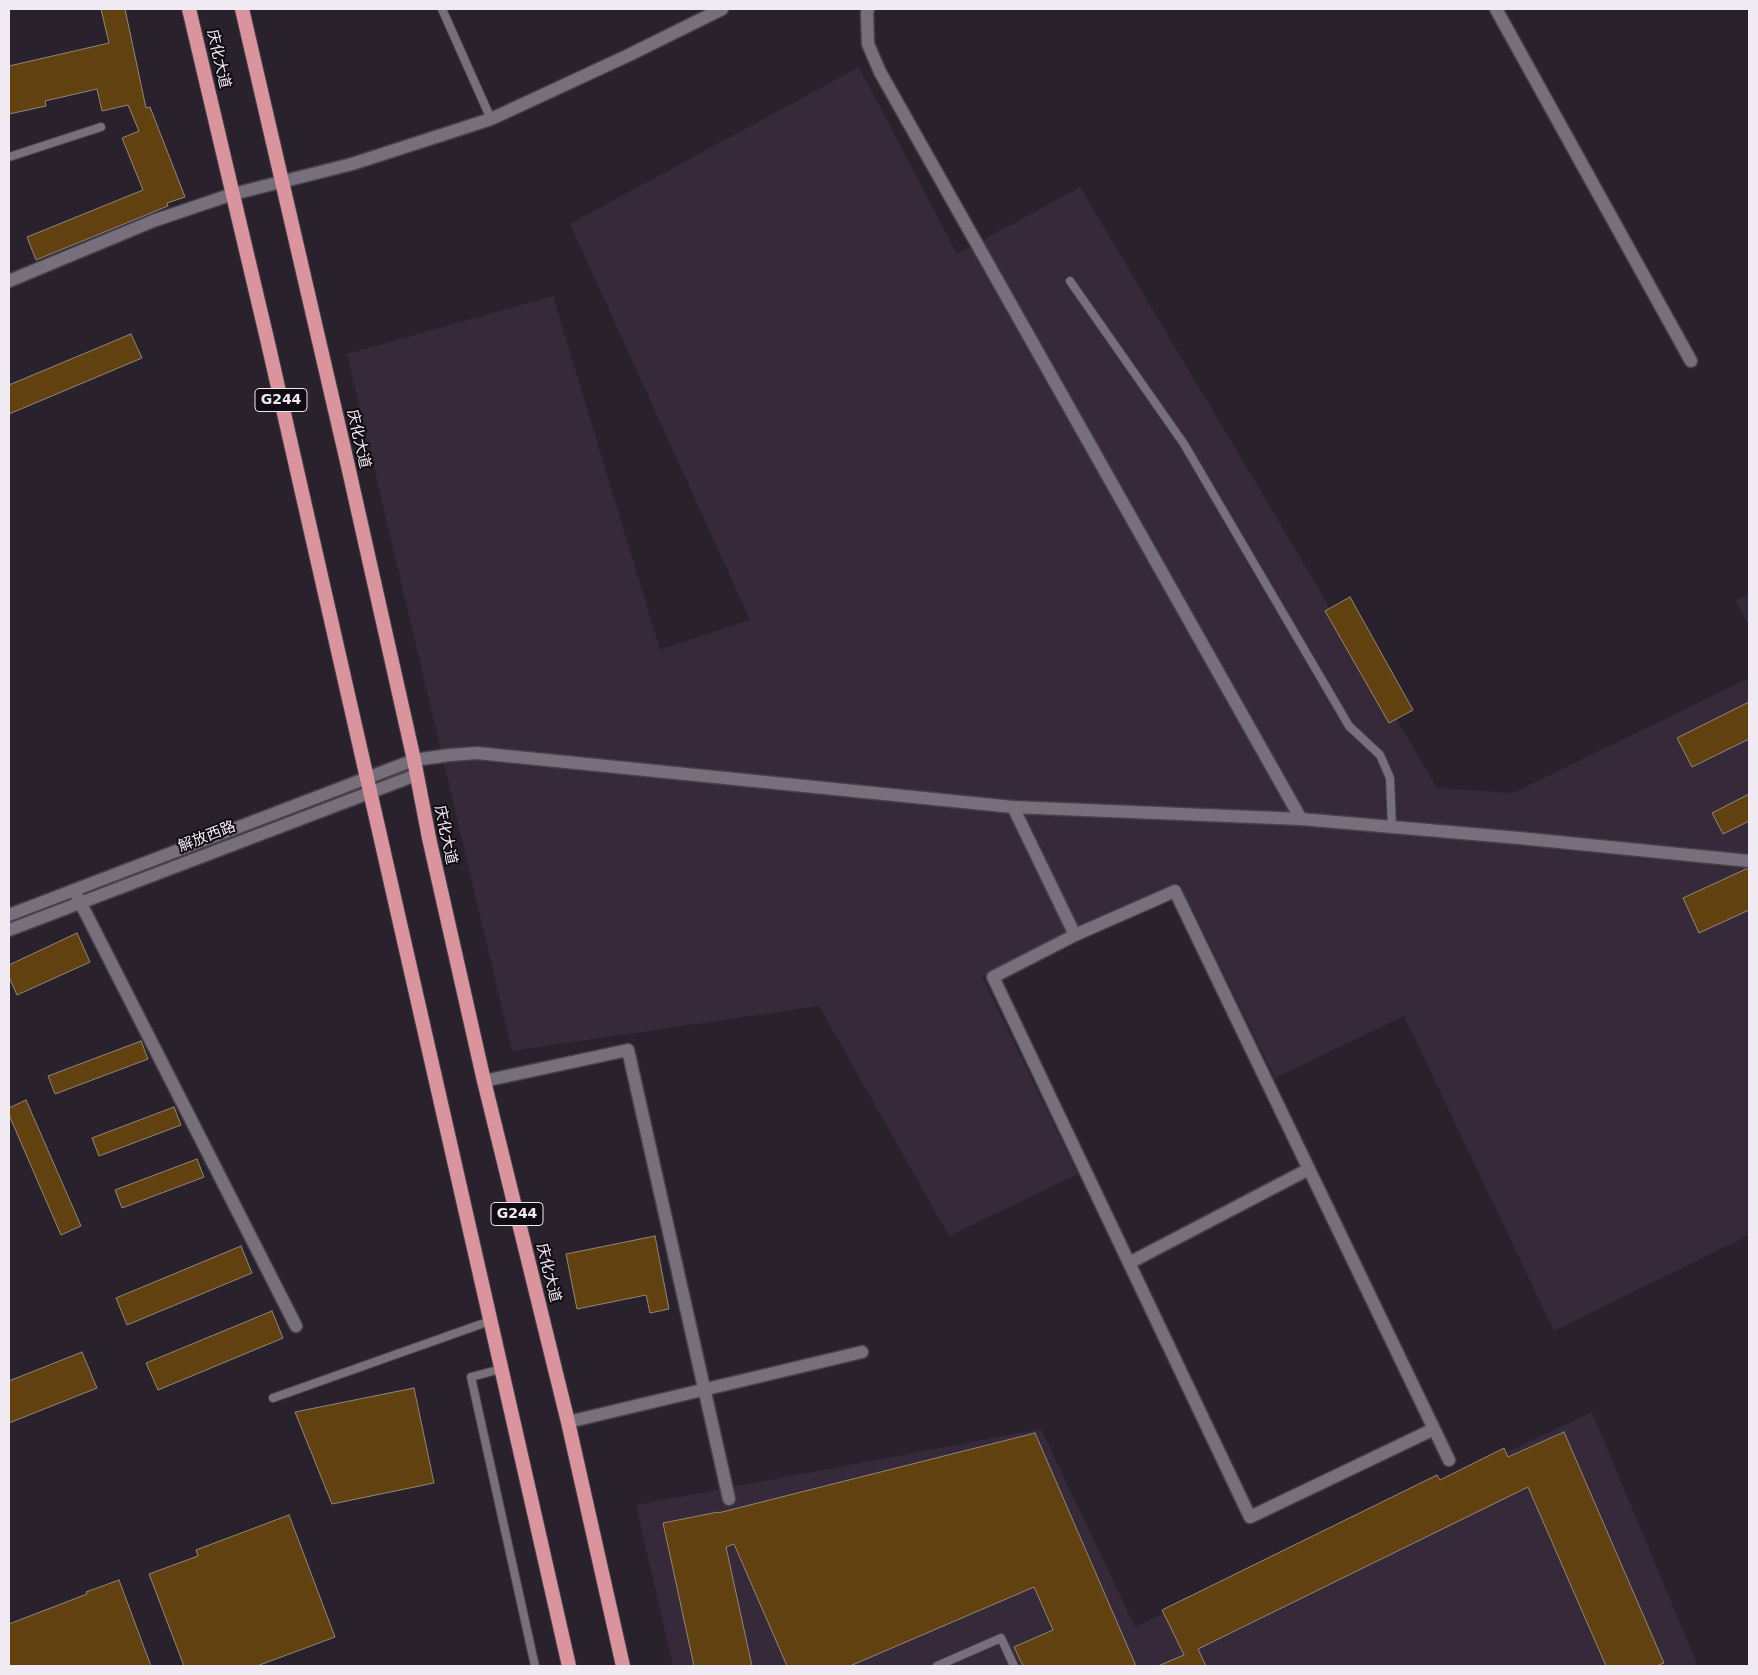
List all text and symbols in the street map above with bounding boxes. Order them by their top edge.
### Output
street label: 庆化大道 [202,28,234,90]
road number: G244 [255,388,307,412]
street label: 庆化大道 [342,408,374,470]
street label: 庆化大道 [430,804,460,866]
street label: 解放西路 [176,818,238,856]
road number: G244 [491,1202,543,1226]
street label: 庆化大道 [532,1242,564,1304]

